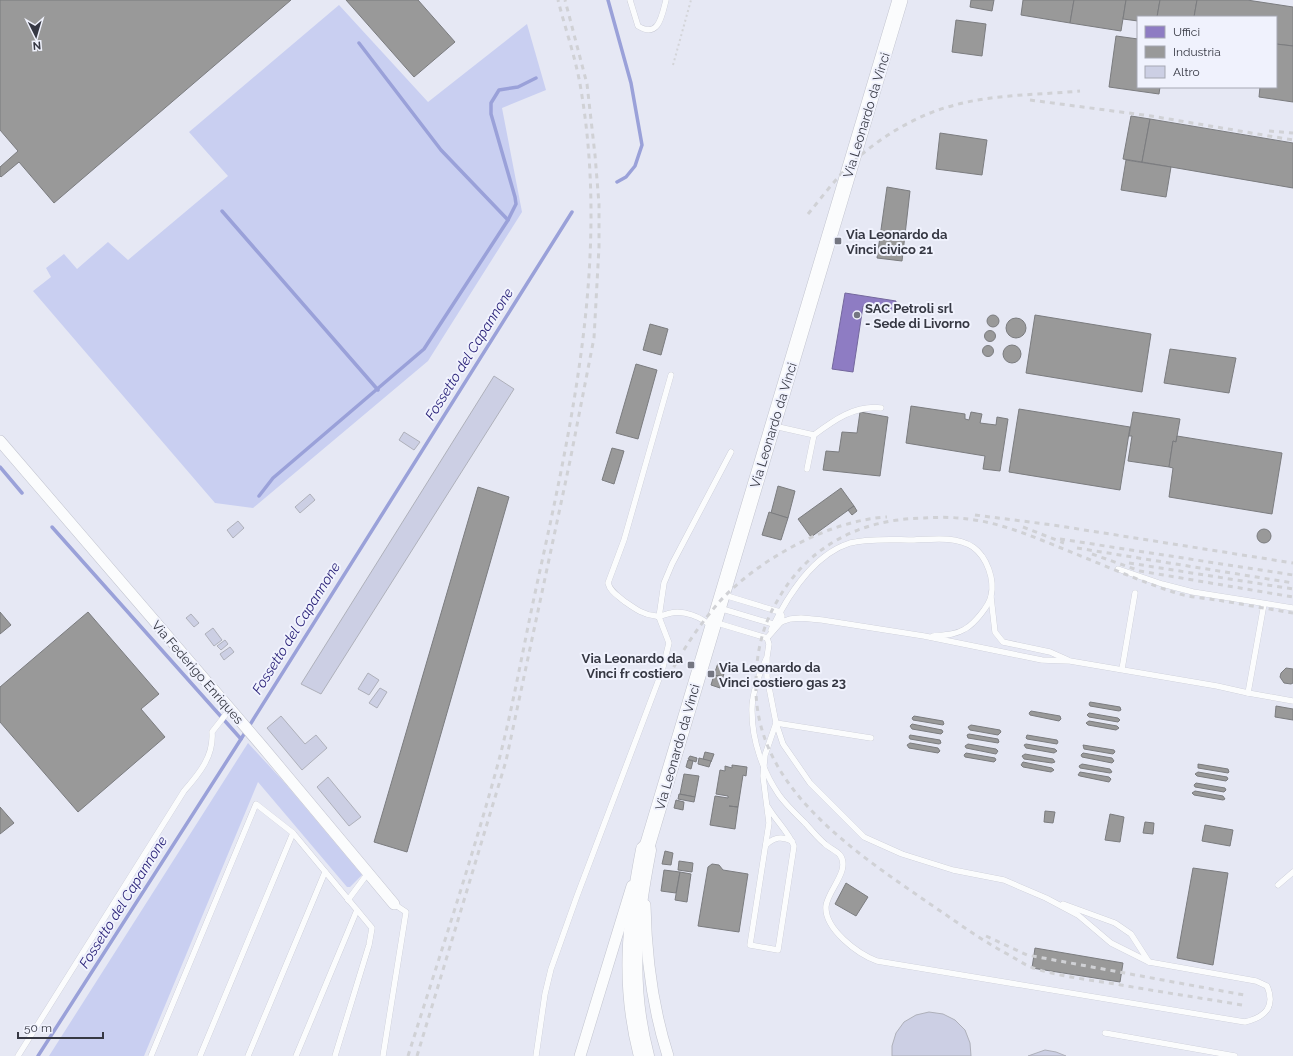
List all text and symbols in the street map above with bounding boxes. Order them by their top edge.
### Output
north arrow [16,16,56,56]
legend [1137,16,1277,88]
text: Uffici [1173,25,1200,39]
text: N [32,39,42,52]
text: Industria [1173,45,1221,59]
street label: Via Leonardo da Vinci [840,51,893,180]
text: Altro [1173,65,1200,79]
place label: Via Leonardo da Vinci civico 21 [846,227,948,257]
marker: Via Leonardo da Vinci civico 21 [833,236,843,246]
water label: Fossetto del Capannone [422,285,516,423]
place label: SAC Petroli srl - Sede di Livorno [865,301,970,331]
marker: SAC Petroli srl - Sede di Livorno [852,310,862,320]
street label: Via Leonardo da Vinci [747,361,800,490]
water label: Fossetto del Capannone [249,559,343,697]
street label: Via Federigo Enriques [149,618,246,727]
place label: Via Leonardo da Vinci fr costiero [582,651,684,681]
marker: Via Leonardo da Vinci fr costiero [686,660,696,670]
place label: Via Leonardo da Vinci costiero gas 23 [719,660,846,690]
marker: Via Leonardo da Vinci costiero gas 23 [706,669,716,679]
street label: Via Leonardo da Vinci [652,682,703,812]
water label: Fossetto del Capannone [76,833,170,971]
scale bar [18,1014,103,1040]
text: 50 m [24,1021,52,1035]

